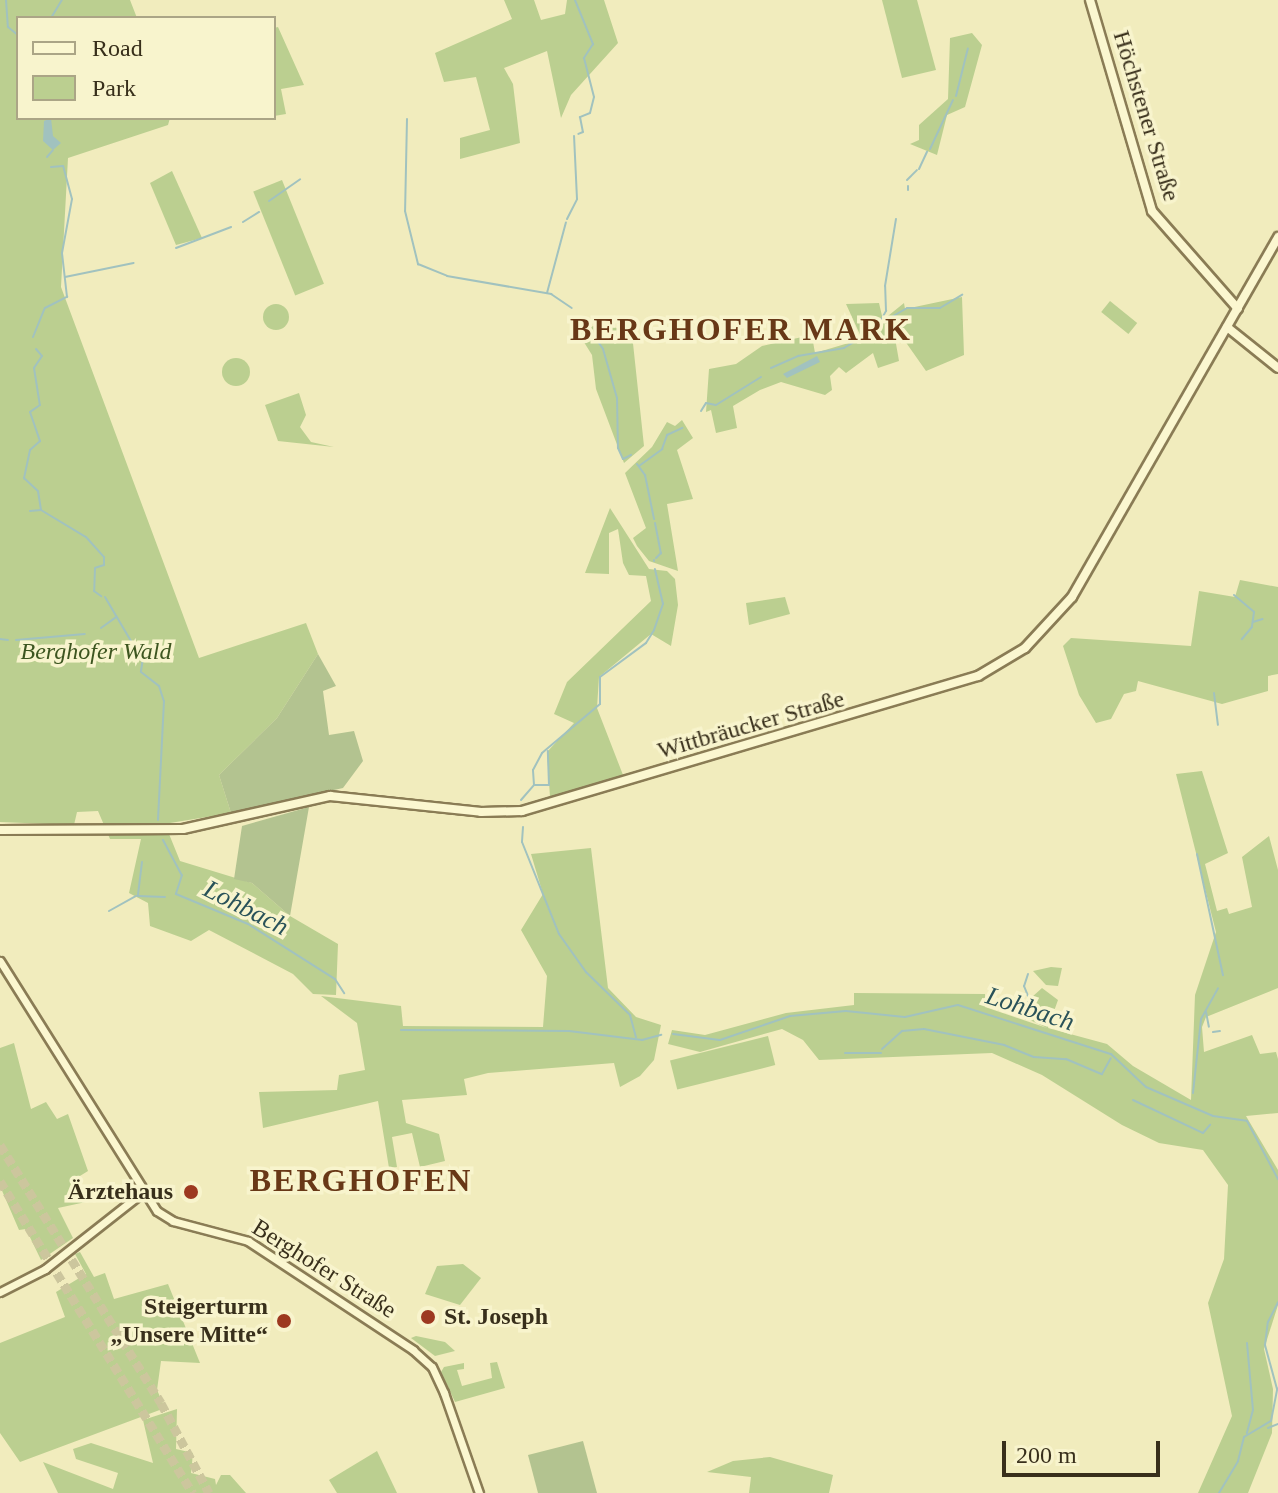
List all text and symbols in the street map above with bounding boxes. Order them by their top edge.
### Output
legend [16,16,276,120]
street label: Höchstener Straße [1106,27,1186,205]
text: Road [92,35,143,61]
text: Park [92,75,136,101]
district label: BERGHOFER MARK [570,310,912,348]
park label: Berghofer Wald [21,638,171,666]
street label: Wittbräucker Straße [654,685,848,765]
water label: Lohbach [198,873,294,943]
water label: Lohbach [982,980,1078,1038]
district label: BERGHOFEN [250,1161,472,1199]
place label: Ärztehaus [68,1178,173,1206]
marker: Ärztehaus [180,1181,202,1203]
street label: Berghofer Straße [247,1213,401,1325]
place label: Steigerturm „Unsere Mitte“ [110,1293,268,1349]
place label: St. Joseph [444,1303,548,1331]
marker: St. Joseph [419,1308,437,1326]
marker: Steigerturm „Unsere Mitte“ [275,1312,293,1330]
scale bar [1006,1425,1164,1475]
text: 200 m [1016,1442,1077,1468]

